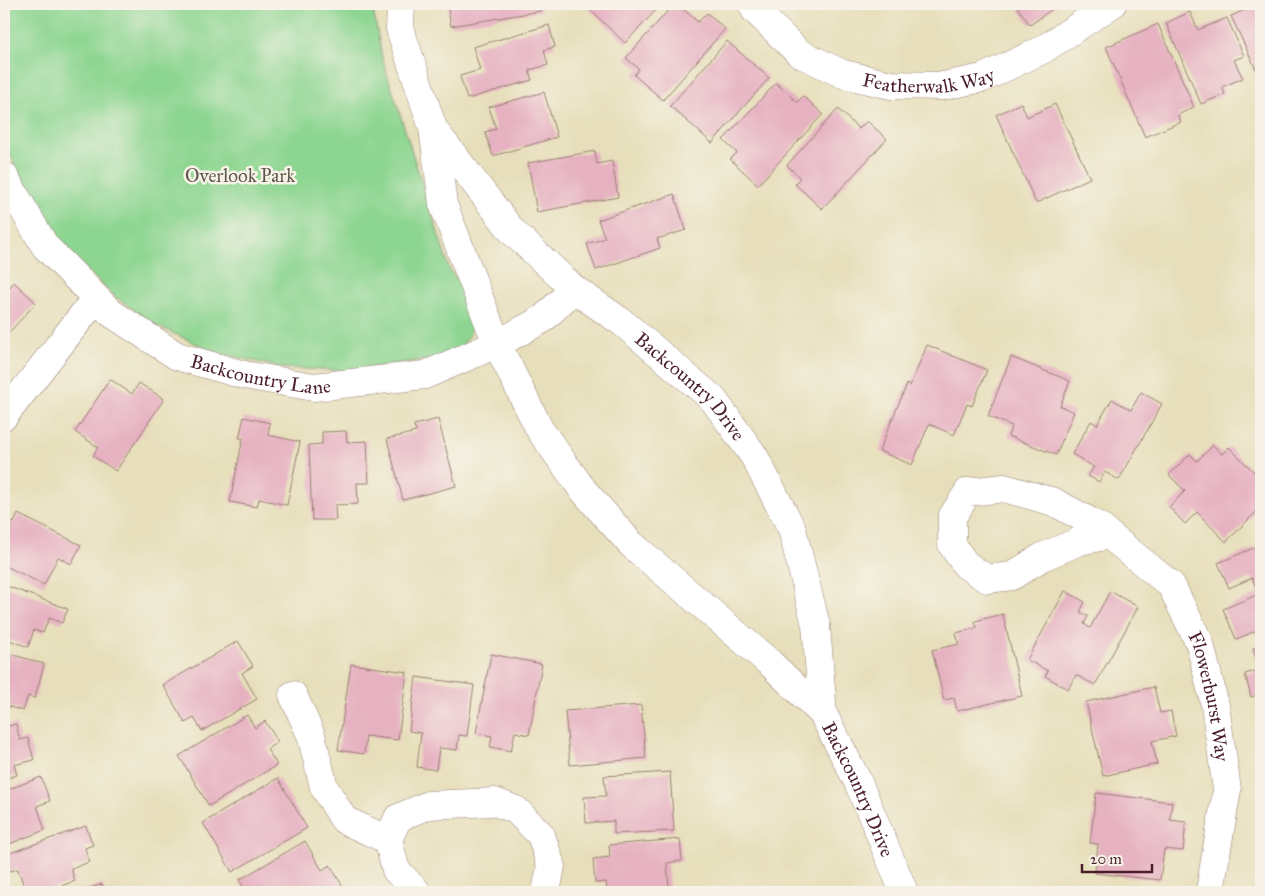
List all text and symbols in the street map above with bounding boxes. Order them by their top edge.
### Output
street label: Featherwalk Way [860,63,999,98]
park label: Overlook Park [185,164,295,187]
street label: Backcountry Drive [630,327,750,445]
street label: Backcountry Lane [188,349,332,399]
street label: Flowerburst Way [1183,627,1234,764]
street label: Backcountry Drive [817,718,899,860]
scale bar [1082,841,1152,873]
text: 20 m [1090,850,1122,868]

